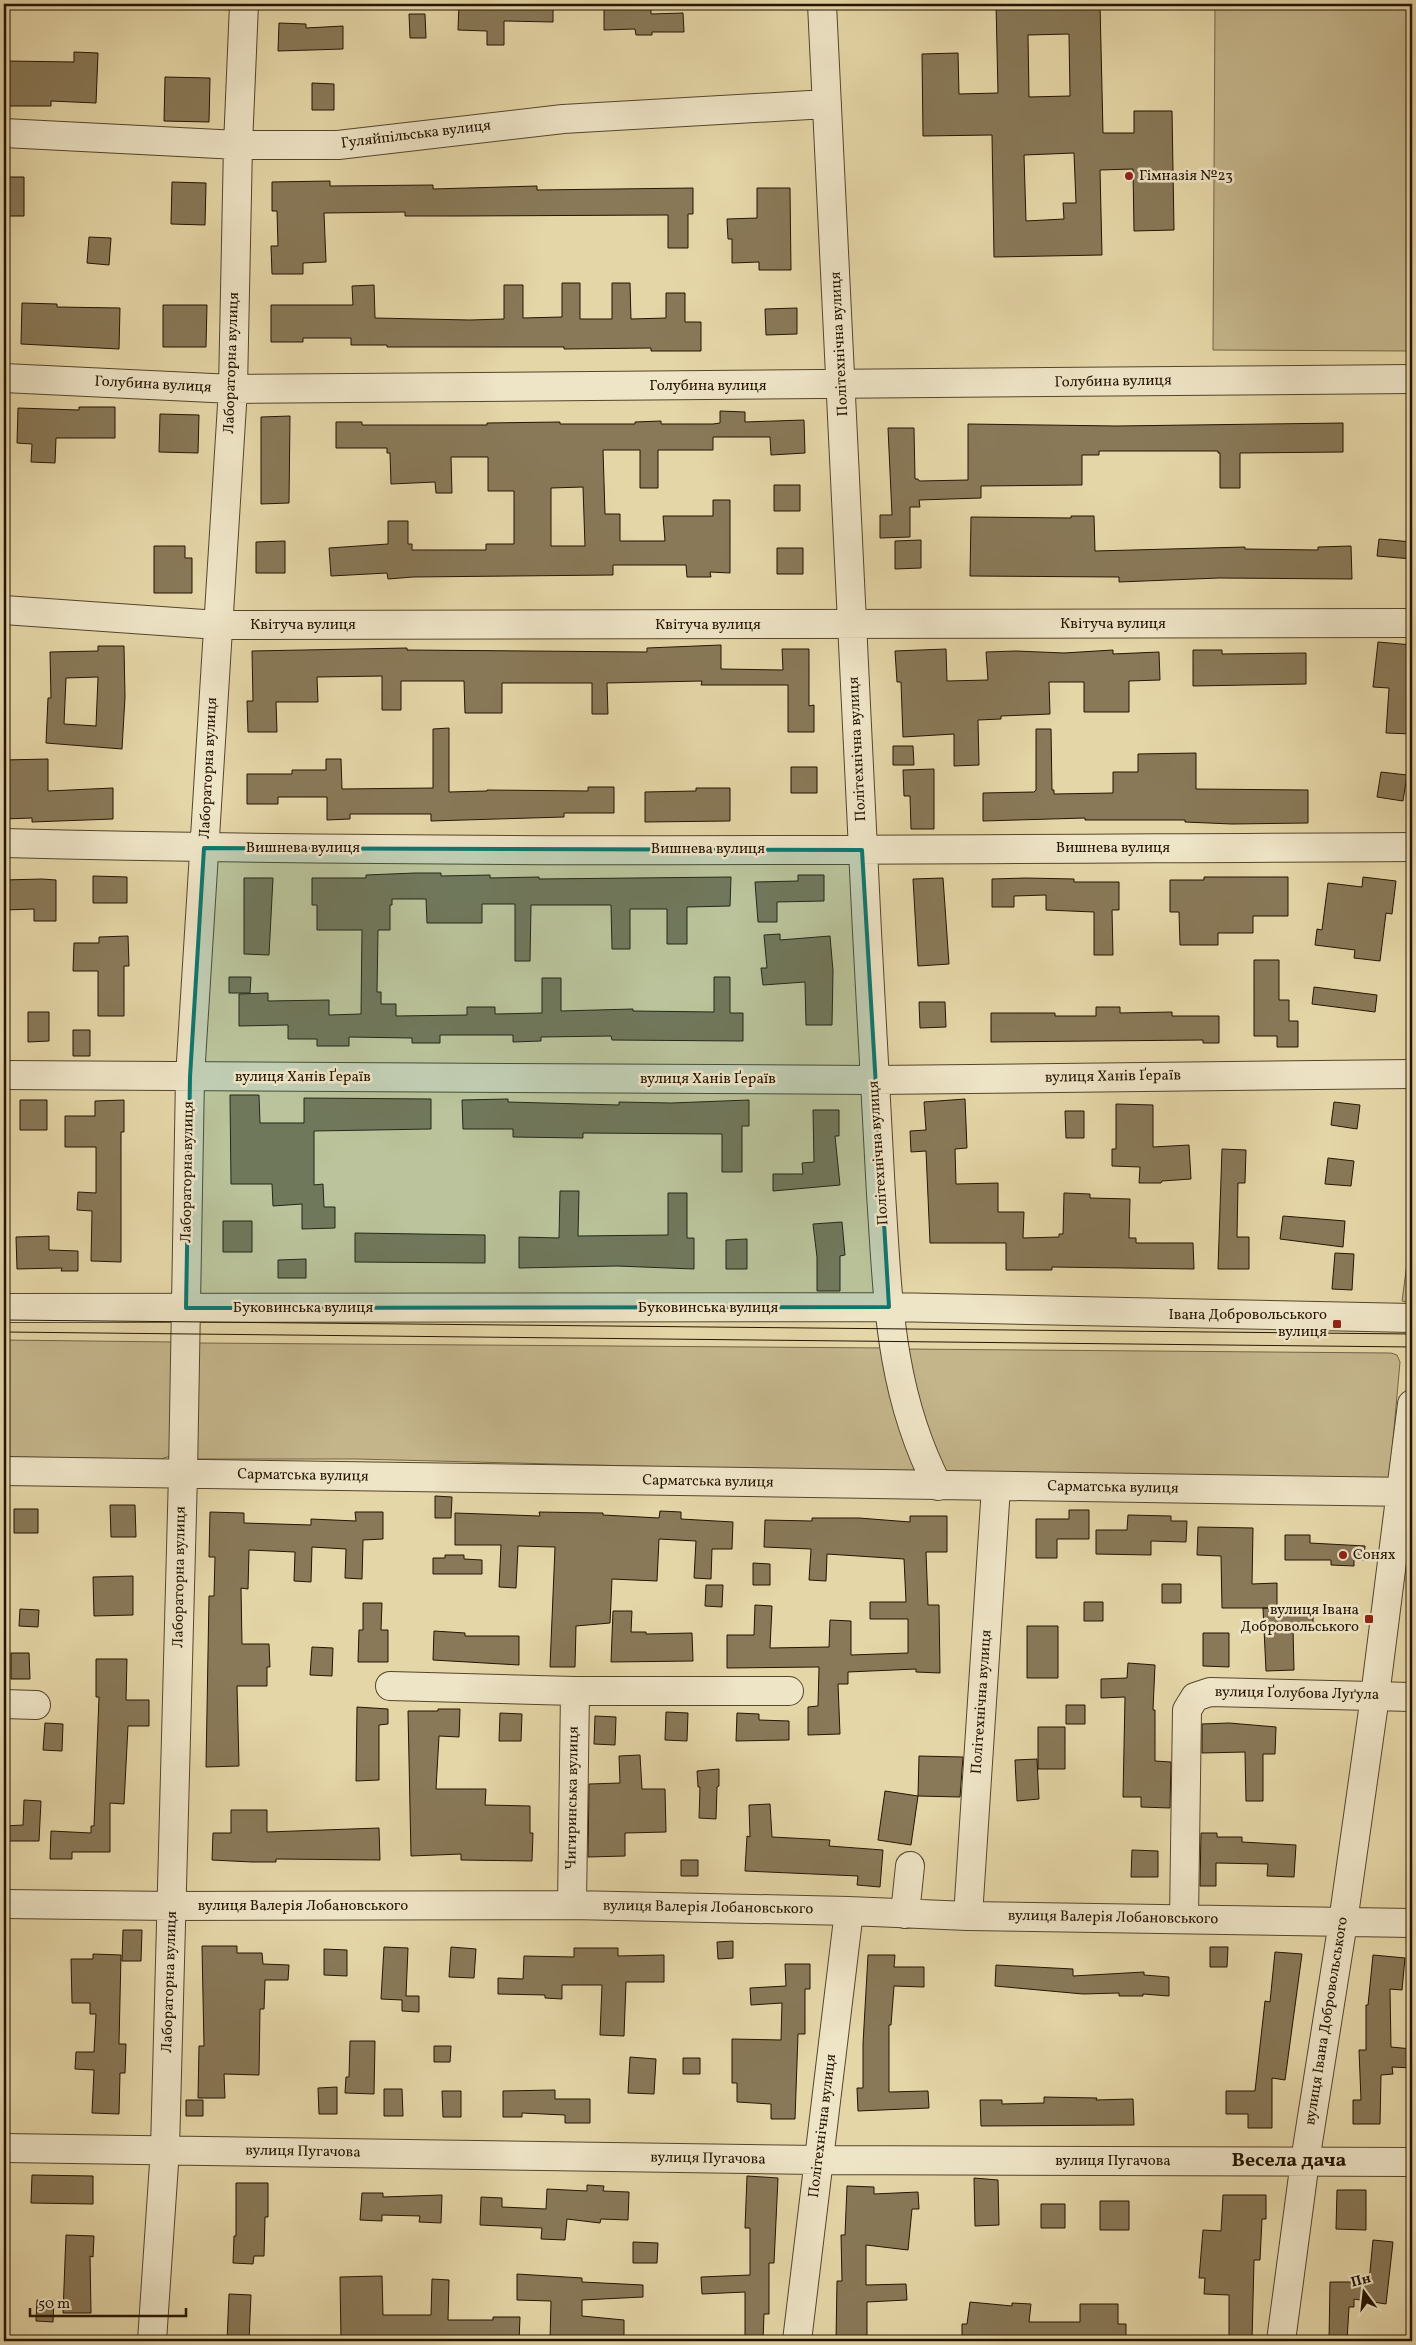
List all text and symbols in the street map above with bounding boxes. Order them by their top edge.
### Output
street label: Гуляйпільська вулиця [340,115,492,155]
place label: Гімназія №23 [1139,166,1233,187]
marker: Гімназія №23 [1123,170,1135,182]
street label: Політехнічна вулиця [826,271,854,417]
street label: Лабораторна вулиця [219,292,245,434]
street label: Голубина вулиця [1054,370,1172,394]
street label: Голубина вулиця [94,371,212,399]
street label: Голубина вулиця [649,376,767,397]
street label: Квітуча вулиця [1060,614,1166,635]
street label: Квітуча вулиця [250,615,356,636]
street label: Квітуча вулиця [655,615,761,636]
street label: Політехнічна вулиця [844,676,872,822]
street label: Лабораторна вулиця [195,697,223,839]
street label: Вишнева вулиця [246,838,360,859]
street label: Вишнева вулиця [1056,838,1170,859]
street label: Вишнева вулиця [651,839,765,860]
street label: вулиця Ханів Ґераїв [1045,1065,1181,1089]
street label: вулиця Ханів Ґераїв [235,1067,371,1088]
street label: вулиця Ханів Ґераїв [640,1069,776,1090]
street label: Політехнічна вулиця [863,1080,895,1226]
street label: Лабораторна вулиця [176,1101,200,1243]
street label: Буковинська вулиця [233,1298,373,1319]
street label: Буковинська вулиця [638,1298,778,1319]
place label: Івана Добровольського вулиця [1168,1305,1327,1343]
marker: Івана Добровольського вулиця [1331,1318,1343,1330]
street label: Сарматська вулиця [237,1464,369,1488]
street label: Сарматська вулиця [642,1470,774,1494]
street label: Сарматська вулиця [1047,1476,1179,1500]
street label: Лабораторна вулиця [168,1506,192,1648]
place label: Сонях [1353,1545,1396,1566]
marker: Сонях [1337,1549,1349,1561]
place label: вулиця Івана Добровольського [1240,1600,1359,1638]
marker: вулиця Івана Добровольського [1363,1613,1375,1625]
street label: Політехнічна вулиця [966,1629,998,1775]
street label: вулиця Ґолубова Луґула [1215,1682,1379,1706]
street label: Чигиринська вулиця [561,1726,585,1870]
street label: вулиця Валерія Лобановського [198,1896,408,1917]
street label: вулиця Валерія Лобановського [603,1896,813,1920]
street label: вулиця Валерія Лобановського [1008,1906,1218,1930]
street label: Лабораторна вулиця [157,1911,183,2053]
street label: вулиця Івана Добровольського [1300,1915,1354,2127]
street label: Політехнічна вулиця [804,2053,842,2199]
street label: вулиця Пугачова [245,2140,361,2164]
street label: вулиця Пугачова [650,2147,766,2171]
district label: Весела дача [1231,2147,1347,2175]
street label: вулиця Пугачова [1055,2151,1171,2172]
north arrow [1338,2268,1388,2318]
text: Пн [1349,2269,1373,2293]
scale bar [30,2285,186,2317]
text: 50 m [38,2294,70,2315]

